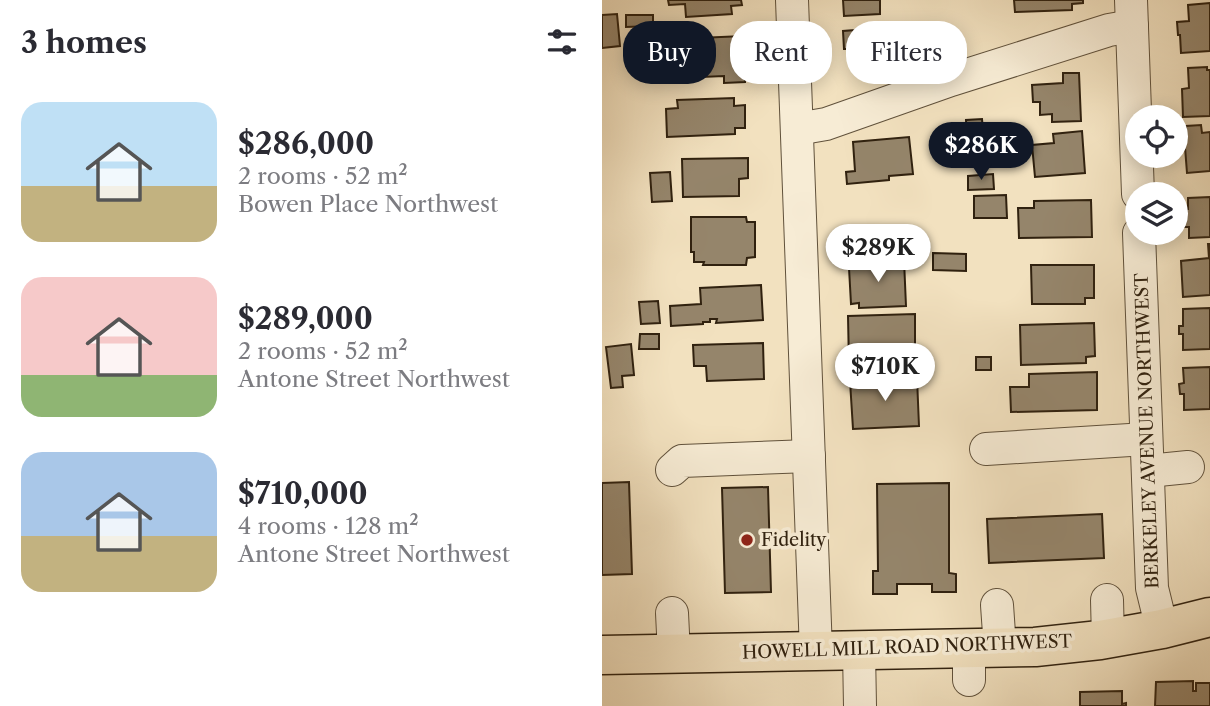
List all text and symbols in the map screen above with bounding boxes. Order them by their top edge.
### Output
chip: Buy [623,21,716,84]
chip: Rent [730,21,832,84]
chip: Filters [846,21,967,84]
icon: filters [543,23,581,61]
text: 3 homes [21,24,147,61]
map controls [1125,105,1188,245]
button: locate [1125,105,1188,168]
pin: $286K [932,122,1030,182]
text: $286,000 [238,125,374,162]
icon: home [77,130,161,214]
text: $286K [945,131,1017,159]
text: 2 rooms · 52 m² [238,162,408,190]
button: layers [1125,182,1188,245]
text: Bowen Place Northwest [238,190,498,218]
pin: $289K [829,224,927,284]
text: $289K [842,233,914,261]
street label: BERKELEY AVENUE NORTHWEST [1130,272,1164,589]
text: $289,000 [238,300,373,337]
icon: home [77,305,161,389]
text: 2 rooms · 52 m² [238,337,408,365]
pin: $710K [836,344,934,403]
text: $710K [851,352,919,380]
text: Antone Street Northwest [238,365,510,393]
text: $710,000 [238,475,368,512]
icon: home [77,480,161,564]
text: 4 rooms · 128 m² [238,512,419,540]
place label: Fidelity [761,529,827,551]
marker: Fidelity [739,532,755,548]
text: Antone Street Northwest [238,540,510,568]
street label: HOWELL MILL ROAD NORTHWEST [742,630,1073,664]

